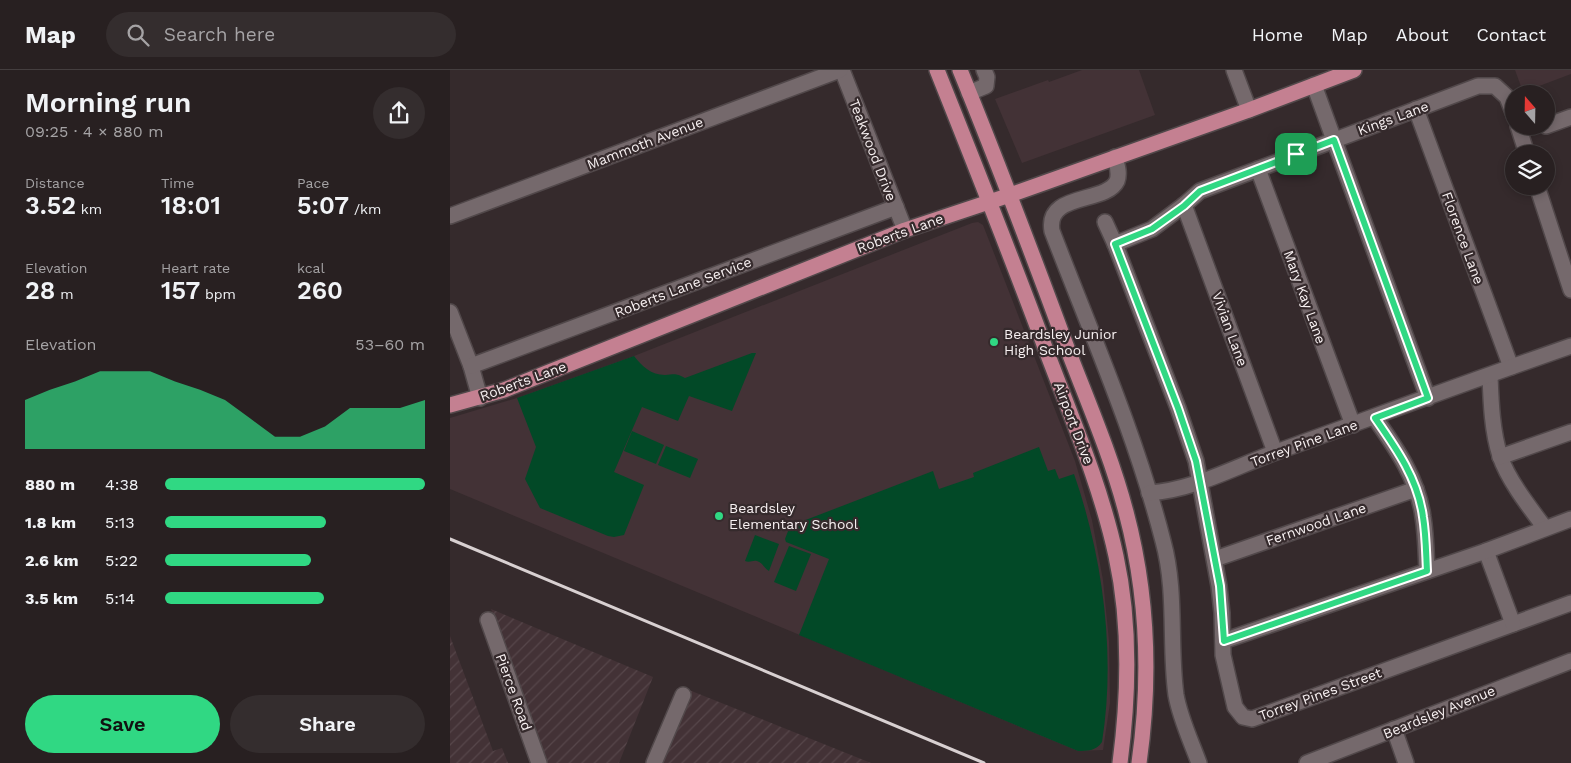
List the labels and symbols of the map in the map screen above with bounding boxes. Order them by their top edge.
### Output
north arrow [1505,85,1555,135]
street label: Teakwood Drive [846,97,900,203]
street label: Kings Lane [1355,98,1431,138]
street label: Mammoth Avenue [585,113,705,173]
pin [1275,133,1317,175]
street label: Florence Lane [1439,190,1487,286]
street label: Roberts Lane [855,210,945,256]
street label: Mary Kay Lane [1281,248,1329,346]
street label: Roberts Lane Service [612,254,754,320]
street label: Vivian Lane [1209,290,1251,368]
place label: Beardsley Junior High School [1004,326,1117,358]
marker: Beardsley Junior High School [988,336,1000,348]
street label: Roberts Lane [478,358,568,404]
street label: Airport Drive [1051,380,1097,466]
street label: Torrey Pine Lane [1248,416,1360,470]
street label: Fernwood Lane [1264,499,1368,549]
place label: Beardsley Elementary School [729,500,859,532]
marker: Beardsley Elementary School [713,510,725,522]
street label: Pierce Road [493,651,535,733]
street label: Torrey Pines Street [1257,664,1384,724]
street label: Beardsley Avenue [1381,682,1497,742]

